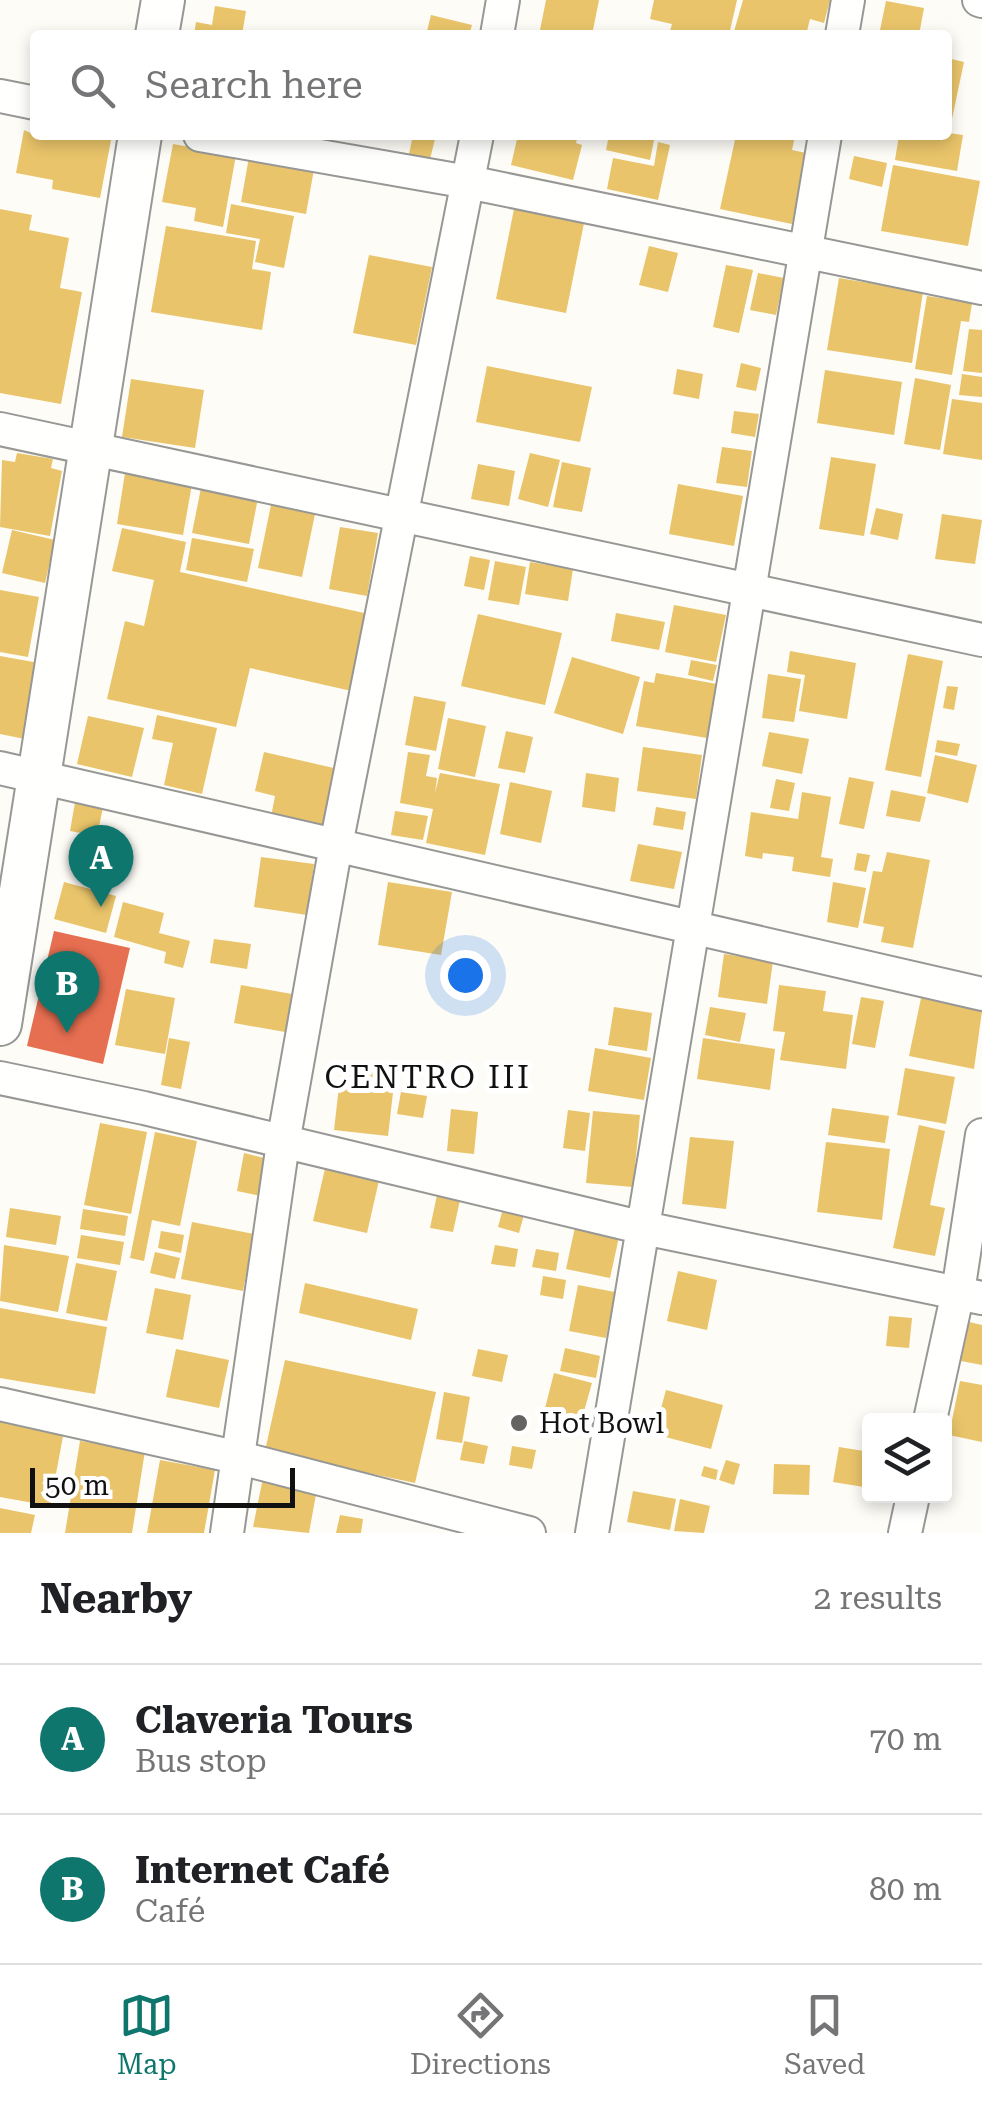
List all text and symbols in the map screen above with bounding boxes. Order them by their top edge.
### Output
search box [30,30,952,140]
icon: search [65,58,120,113]
text: Search here [145,63,363,107]
pin: A [68,824,134,907]
pin: B [34,950,100,1033]
your location [440,950,491,1001]
district label: CENTRO III [324,1058,532,1096]
place label: Hot Bowl [539,1407,664,1440]
marker: Hot Bowl [508,1412,530,1434]
map controls [862,1413,952,1503]
button: layers [862,1413,952,1503]
scale bar [30,1463,295,1508]
text: 50 m [45,1469,109,1502]
text: Nearby [40,1574,192,1623]
text: 2 results [814,1579,942,1617]
text: Claveria Tours [135,1698,413,1742]
text: A [61,1720,84,1758]
text: 70 m [869,1720,942,1758]
text: Bus stop [135,1742,267,1780]
text: Internet Café [135,1848,390,1892]
text: B [61,1870,84,1908]
text: 80 m [869,1870,942,1908]
text: Café [135,1892,205,1930]
tab: Map [117,1988,177,2081]
tab: Directions [410,1988,551,2081]
tab: Saved [784,1988,865,2081]

